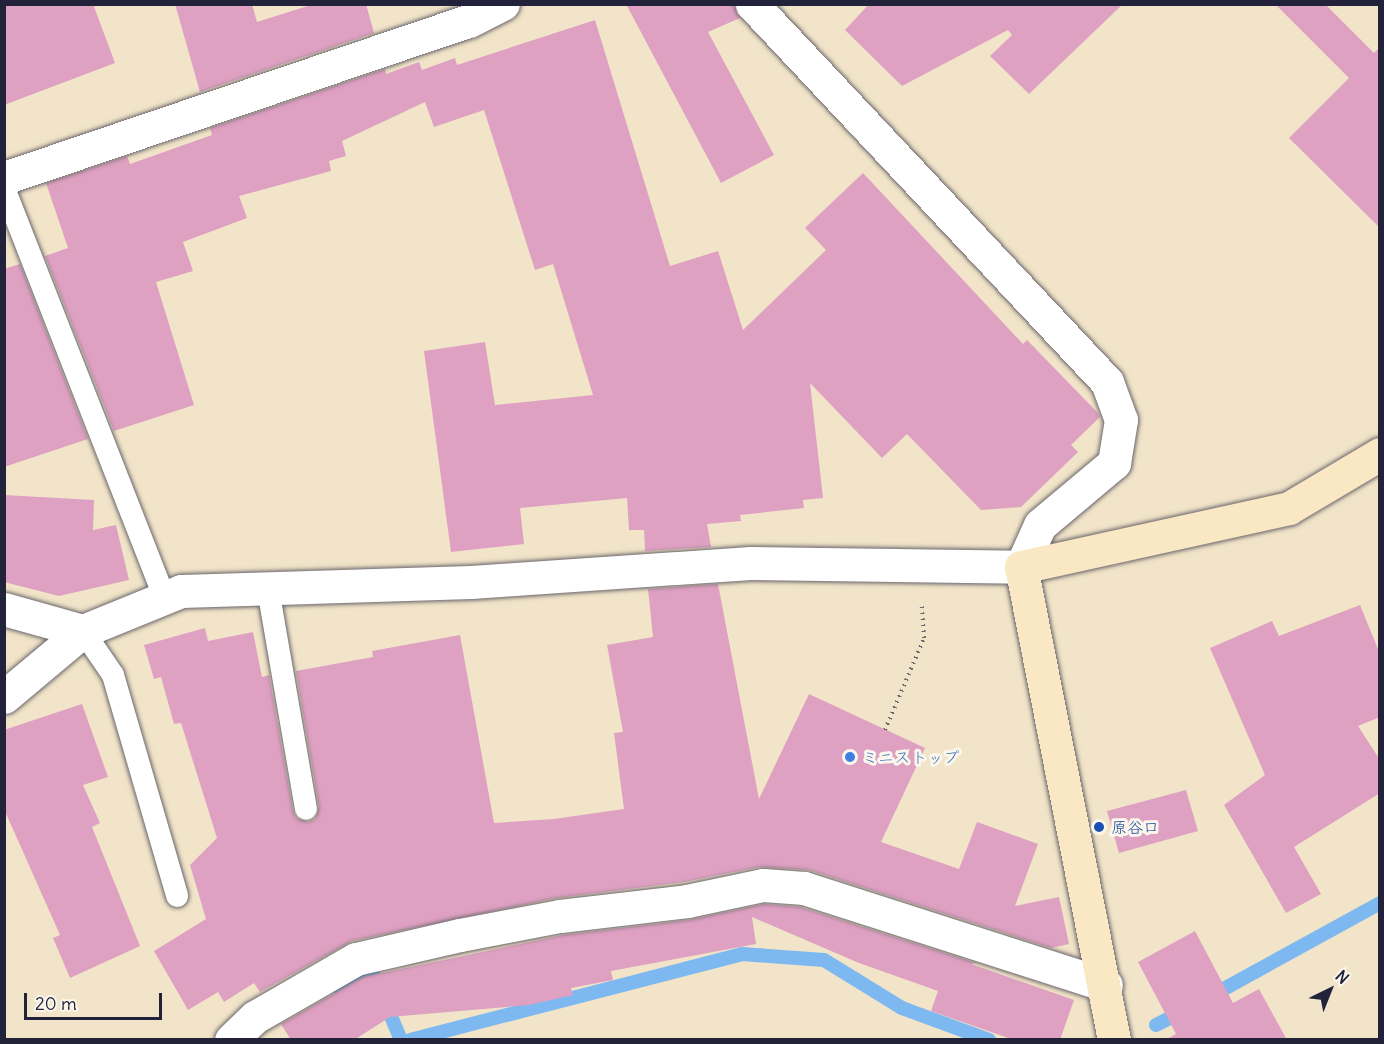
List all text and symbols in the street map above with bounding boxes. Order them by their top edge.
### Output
place label: ミニストップ [862,747,958,767]
marker: ミニストップ [843,750,857,764]
place label: 原谷口 [1111,817,1159,837]
marker: 原谷口 [1092,820,1106,834]
north arrow [1300,960,1360,1020]
text: N [1331,966,1353,988]
scale bar [27,981,165,1019]
text: 20 m [35,992,77,1015]

